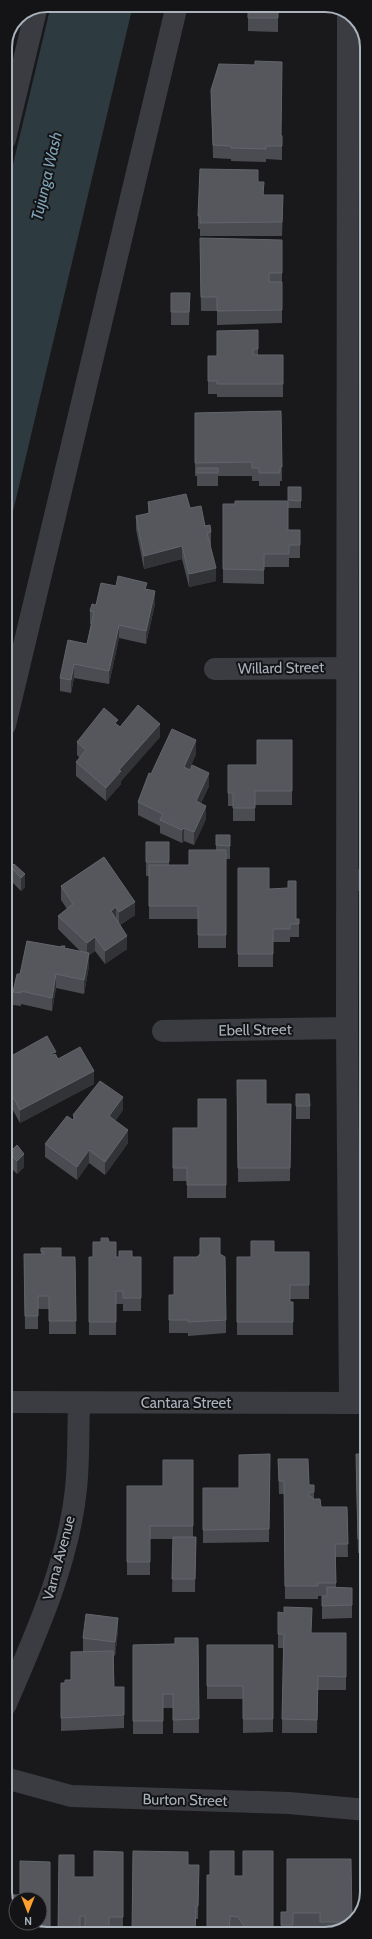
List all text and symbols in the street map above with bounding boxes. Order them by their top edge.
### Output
water label: Tujunga Wash [27,130,66,222]
street label: Willard Street [238,658,324,678]
street label: Ebell Street [218,1020,292,1040]
street label: Cantara Street [141,1394,231,1412]
street label: Varna Avenue [39,1513,79,1602]
street label: Burton Street [142,1790,228,1810]
north arrow [8,1891,48,1931]
text: N [24,1914,32,1928]

